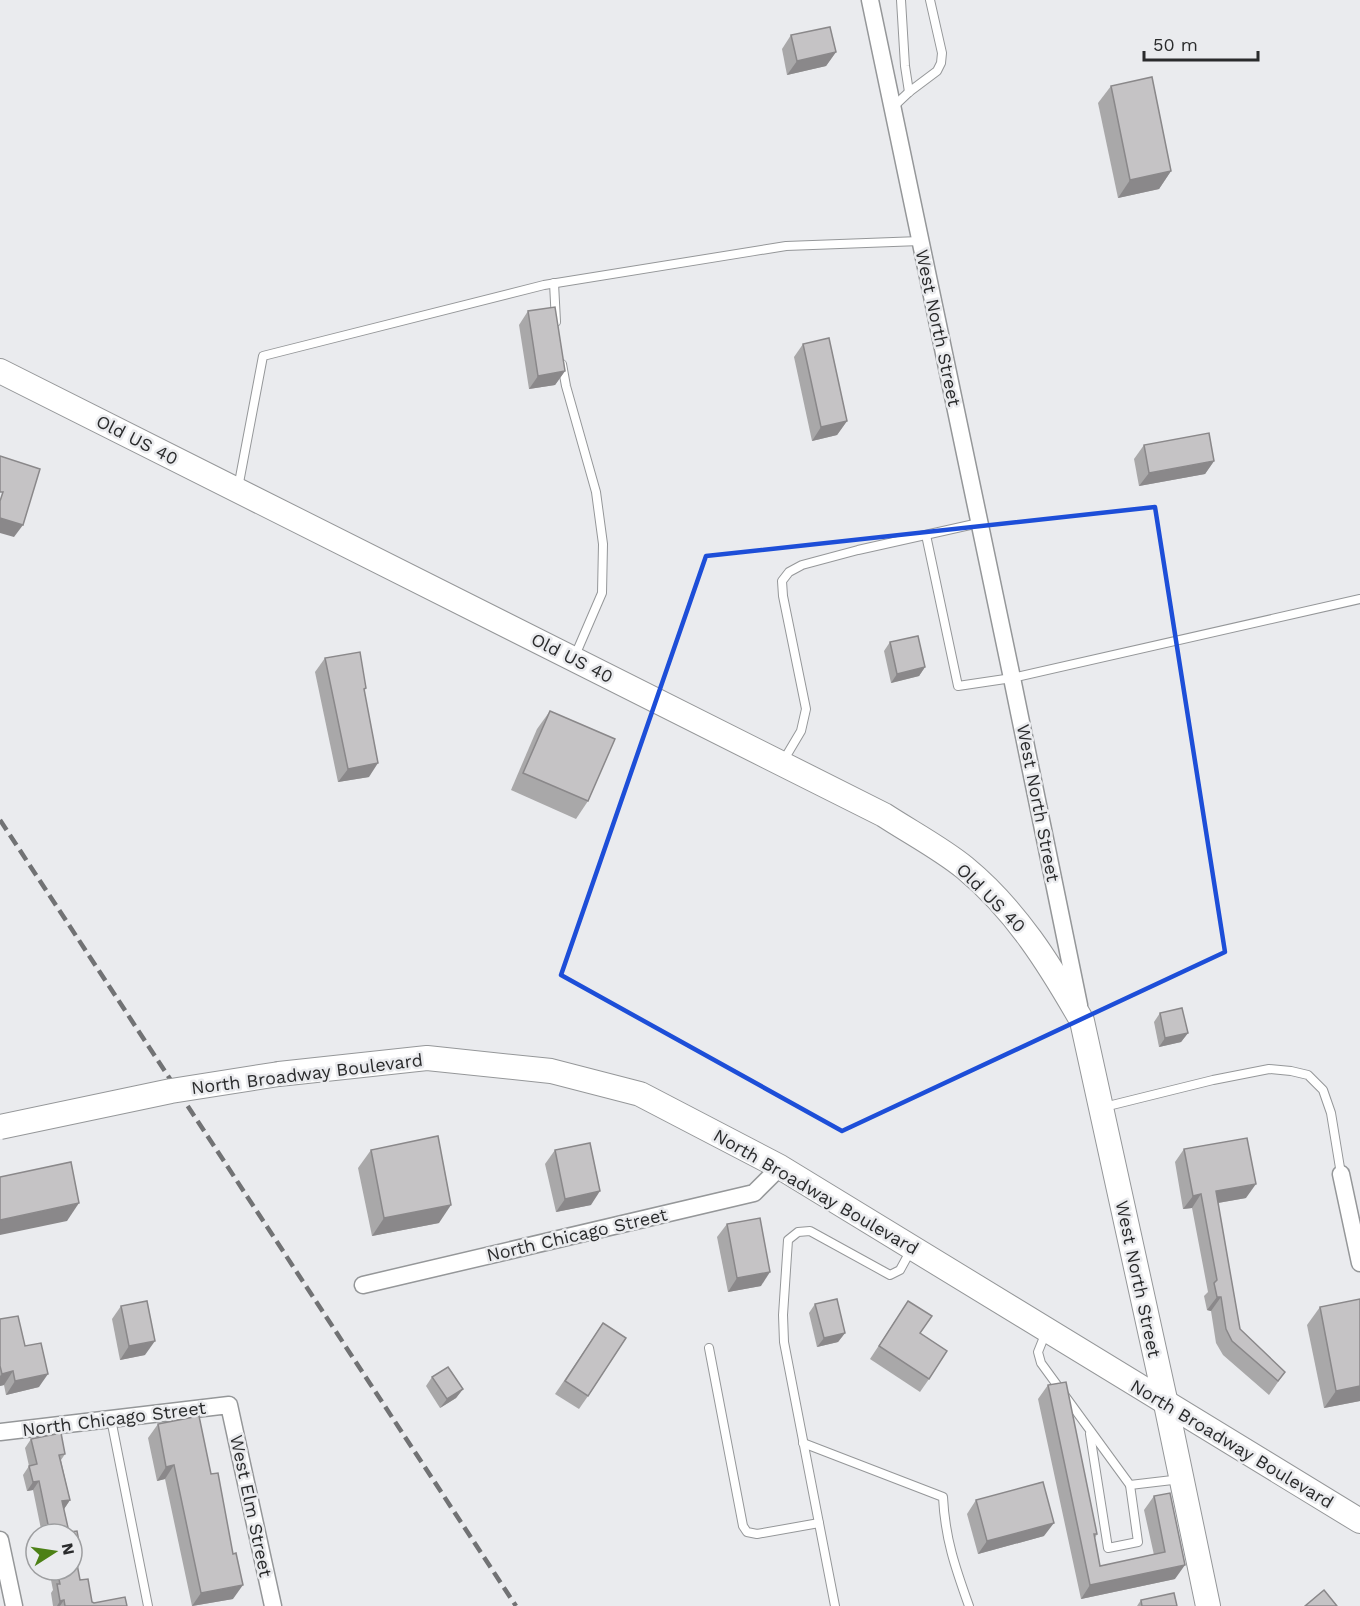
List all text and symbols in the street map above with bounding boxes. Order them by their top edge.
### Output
scale bar [1144,24,1258,62]
text: 50 m [1153,34,1198,55]
street label: West North Street [912,247,965,409]
street label: Old US 40 [93,410,182,469]
street label: Old US 40 [528,628,617,687]
street label: West North Street [1013,722,1064,884]
street label: Old US 40 [952,859,1030,937]
street label: North Broadway Boulevard [190,1049,424,1098]
street label: North Broadway Boulevard [710,1124,922,1259]
street label: West North Street [1112,1198,1165,1360]
street label: North Chicago Street [485,1203,670,1266]
street label: North Broadway Boulevard [1127,1375,1338,1513]
street label: North Chicago Street [21,1397,207,1440]
street label: West Elm Street [226,1433,277,1579]
north arrow [24,1522,84,1582]
text: N [58,1541,79,1557]

